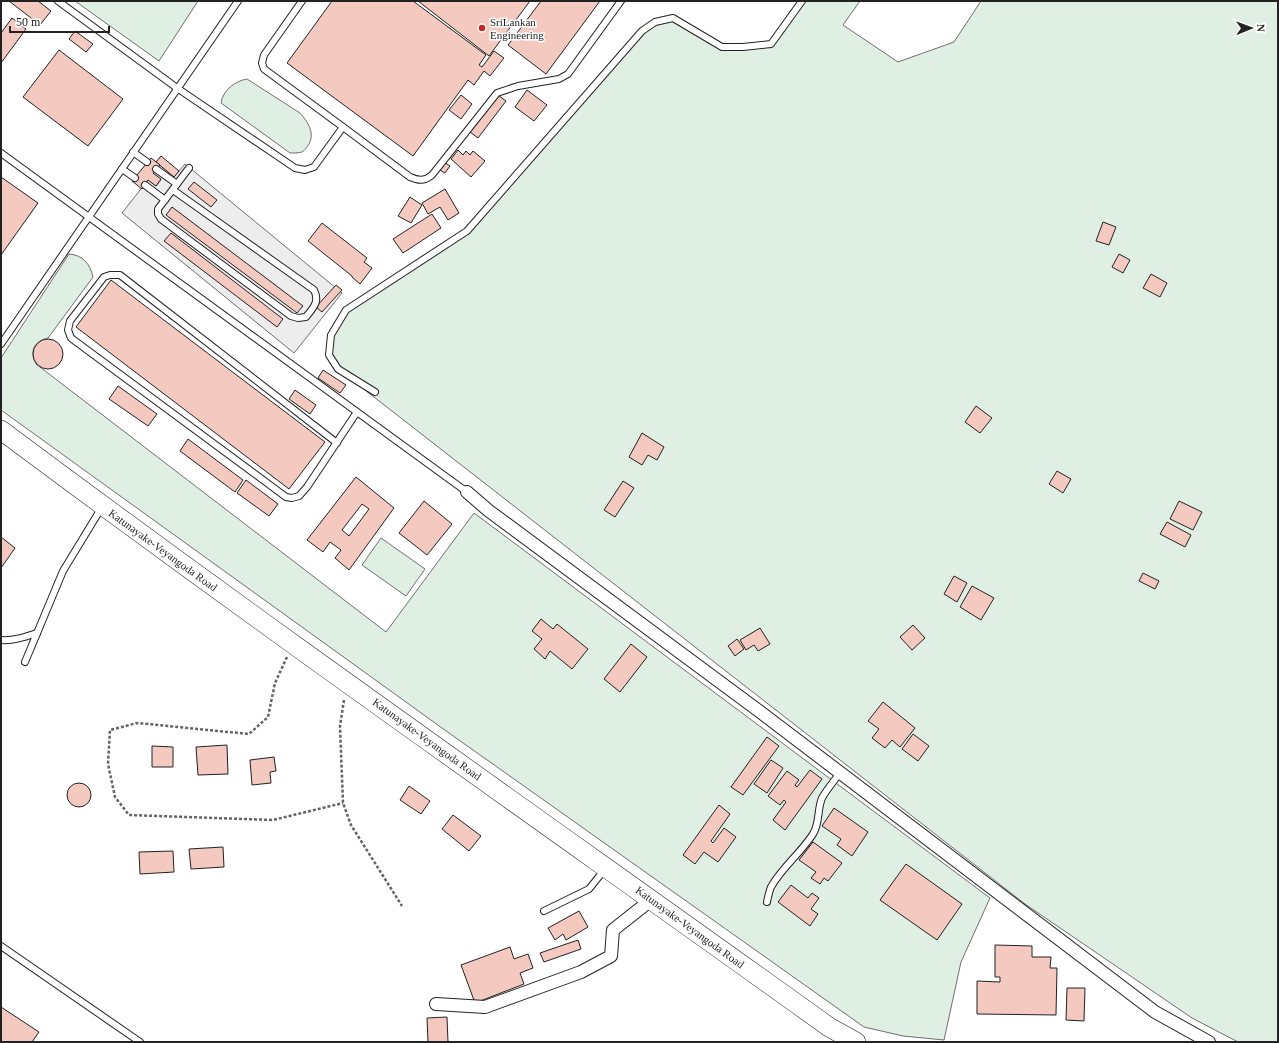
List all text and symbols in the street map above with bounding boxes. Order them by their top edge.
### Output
scale bar [10,8,109,34]
north arrow [1231,8,1271,48]
text: 50 m [16,15,41,29]
place label: SriLankan Engineering [490,16,544,41]
marker: SriLankan Engineering [477,23,487,33]
text: N [1255,24,1267,32]
street label: Katunayake-Veyangoda Road [106,507,220,594]
street label: Katunayake-Veyangoda Road [370,696,484,783]
street label: Katunayake-Veyangoda Road [633,884,747,971]

